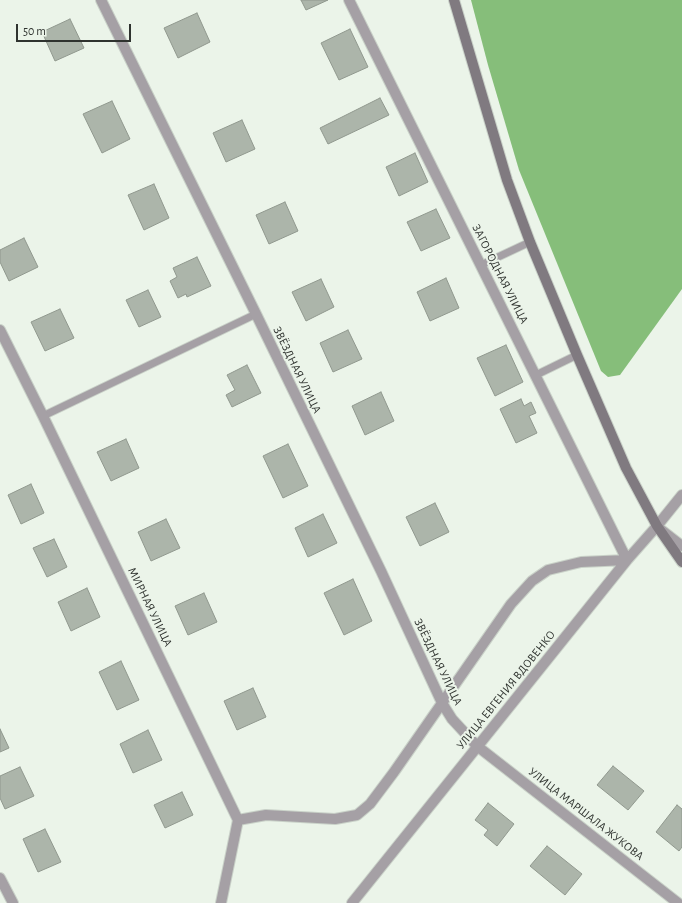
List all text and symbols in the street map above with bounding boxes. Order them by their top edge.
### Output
scale bar [18,16,133,42]
text: 50 m [23,25,46,37]
street label: ЗАГОРОДНАЯ УЛИЦА [469,222,531,326]
street label: ЗВЁЗДНАЯ УЛИЦА [270,324,324,416]
street label: МИРНАЯ УЛИЦА [125,565,175,649]
street label: ЗВЁЗДНАЯ УЛИЦА [411,616,465,708]
street label: УЛИЦА ЕВГЕНИЯ ВДОВЕНКО [454,628,558,752]
street label: УЛИЦА МАРШАЛА ЖУКОВА [525,765,647,863]

